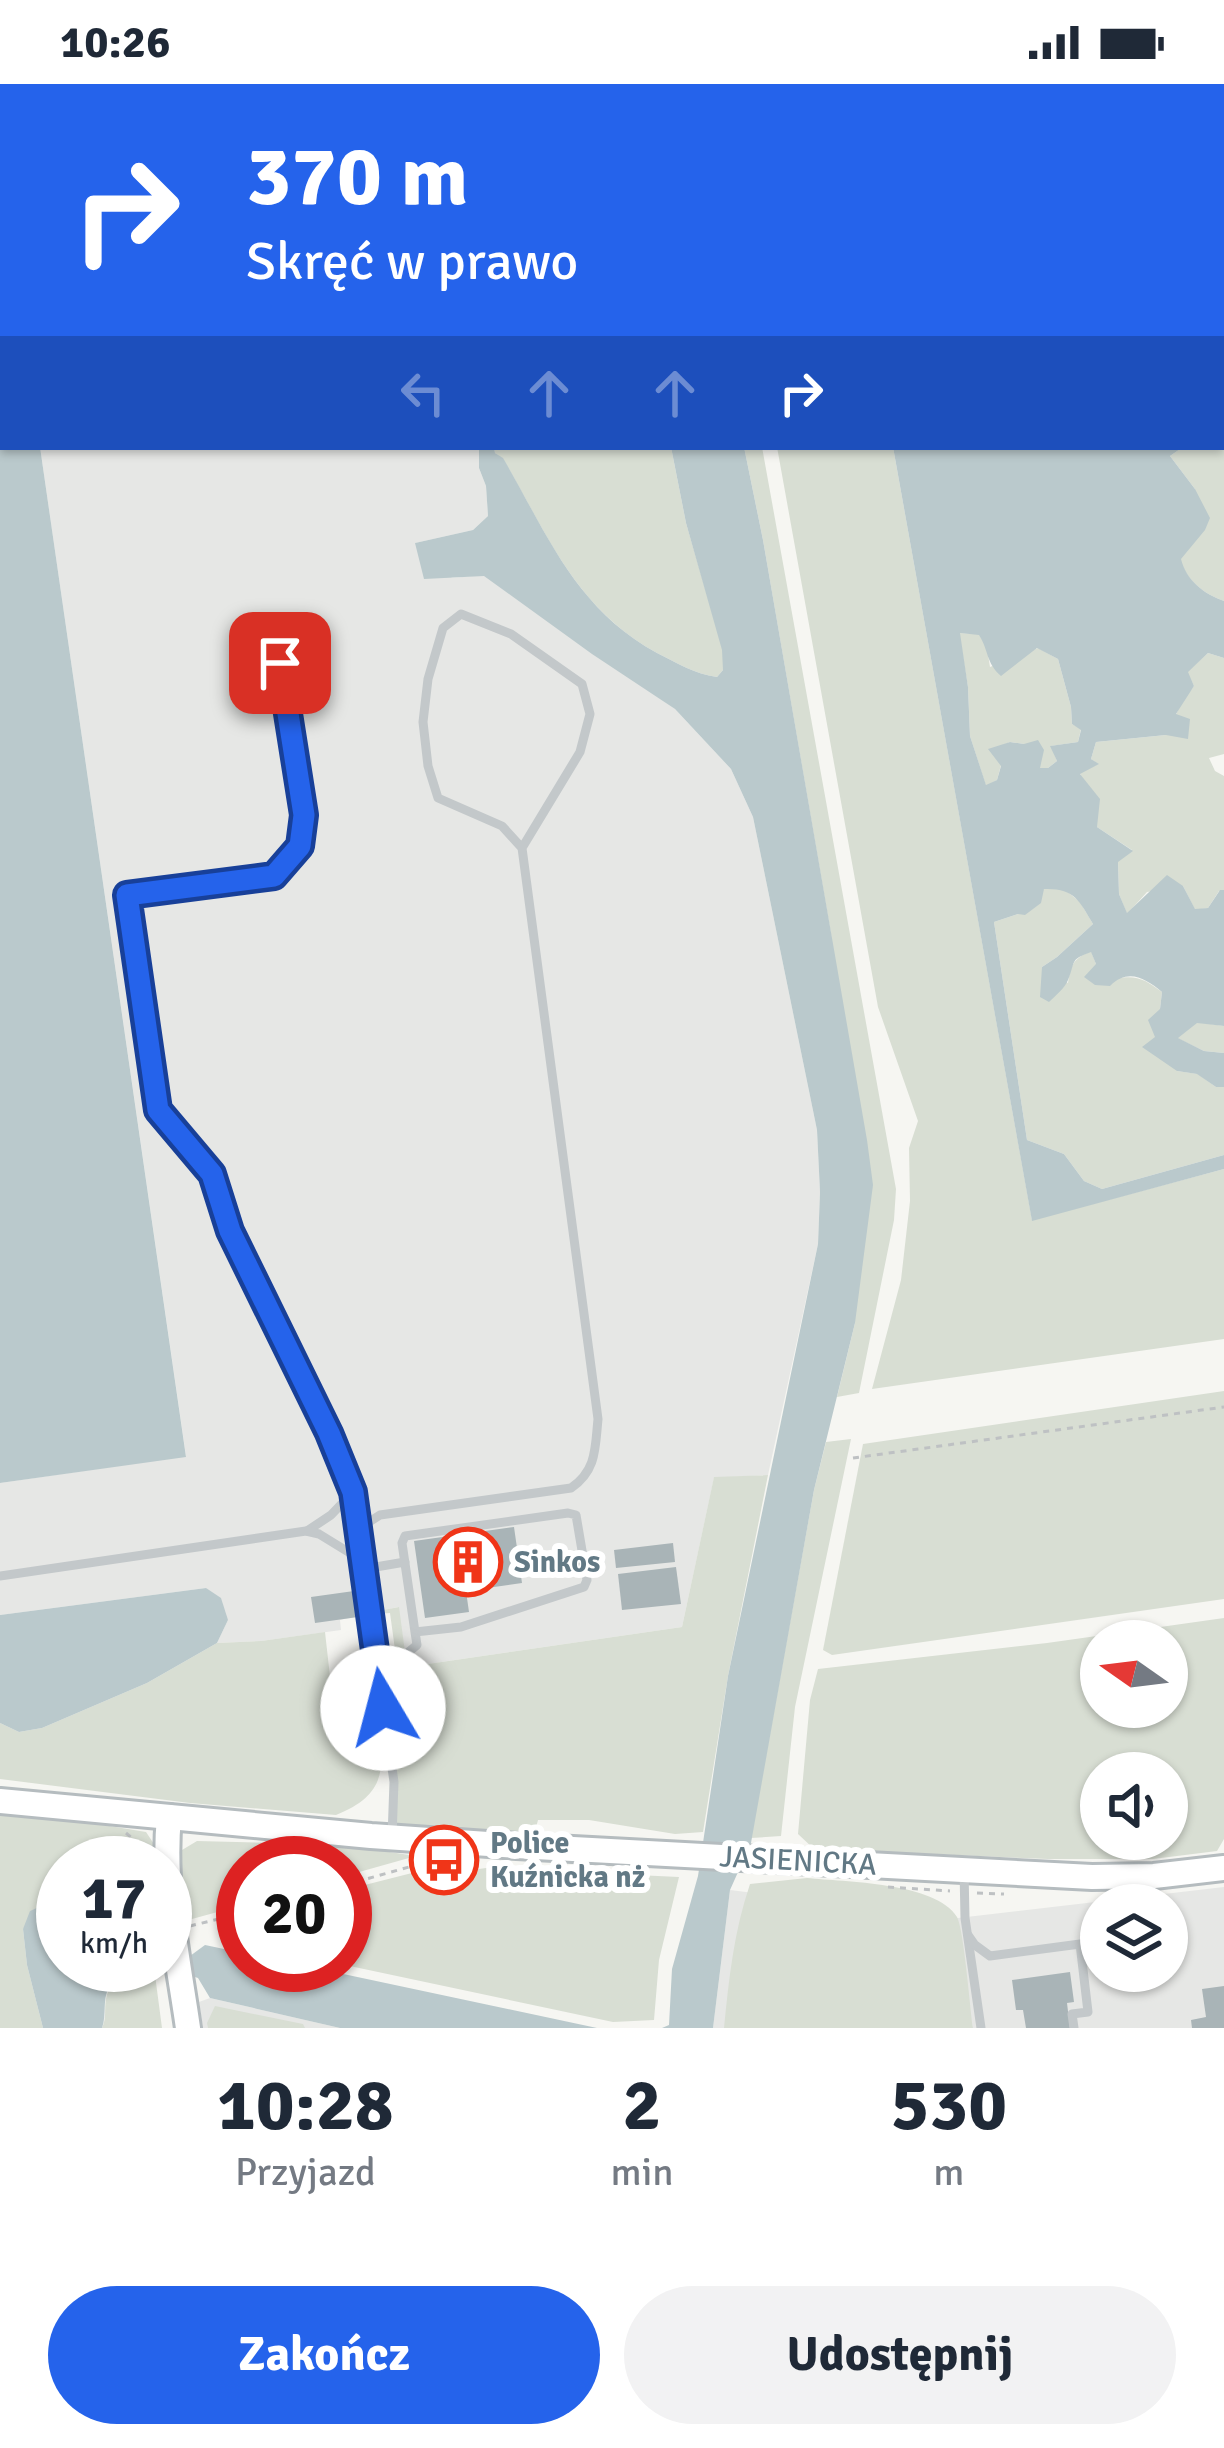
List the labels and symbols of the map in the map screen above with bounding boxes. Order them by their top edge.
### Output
pin [229,612,331,714]
building icon: Sinkos [433,1527,503,1597]
place label: Sinkos [514,1544,600,1581]
north arrow [1080,1620,1188,1728]
position arrow [320,1645,446,1771]
bus stop icon: Police Kuźnicka nż [409,1825,479,1895]
place label: Police Kuźnicka nż [490,1825,645,1896]
speed limit sign: 20 [216,1836,372,1992]
street label: JASIENICKA [719,1838,877,1884]

